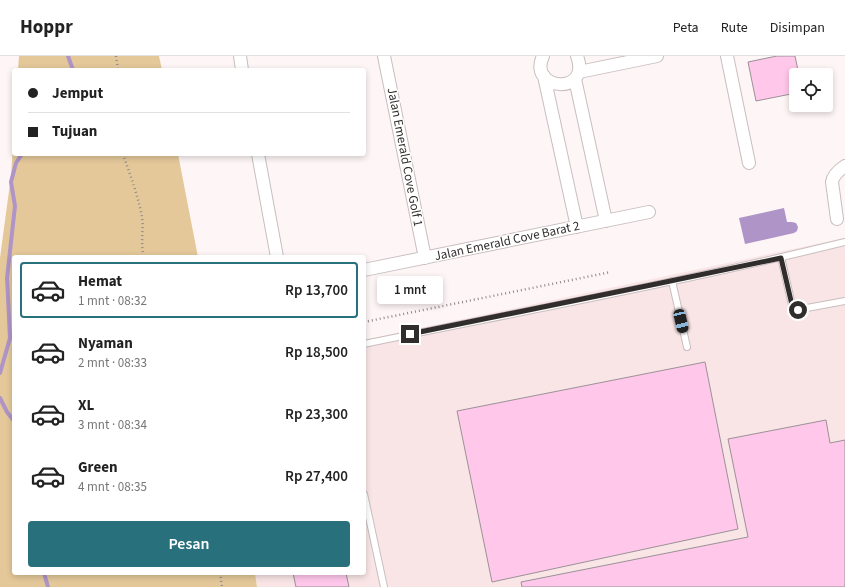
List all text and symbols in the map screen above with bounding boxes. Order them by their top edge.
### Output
text: Hoppr [20,14,73,41]
text: Peta [673,18,699,38]
text: Rute [721,18,748,38]
text: Disimpan [770,18,825,38]
map controls [789,68,833,112]
button: locate [789,68,833,112]
text: Jemput [52,83,103,104]
street label: Jalan Emerald Cove Golf 1 [383,86,427,228]
text: Tujuan [52,121,97,142]
street label: Jalan Emerald Cove Barat 2 [433,217,581,265]
text: Hemat [78,271,122,292]
icon: car [30,272,66,308]
callout: 1 mnt [377,276,443,304]
text: Rp 13,700 [285,280,348,301]
text: 1 mnt [394,281,426,299]
text: 1 mnt · 08:32 [78,292,147,310]
route start [789,301,807,319]
car [672,308,690,334]
route end [401,325,419,343]
text: Nyaman [78,333,133,354]
icon: car [30,334,66,370]
text: Rp 18,500 [285,342,348,363]
text: 2 mnt · 08:33 [78,354,147,372]
text: XL [78,395,94,416]
icon: car [30,396,66,432]
text: Rp 23,300 [285,404,348,425]
text: 3 mnt · 08:34 [78,416,147,434]
text: Green [78,457,118,478]
icon: car [30,458,66,494]
text: Rp 27,400 [285,466,348,487]
text: 4 mnt · 08:35 [78,478,147,496]
button: Pesan [28,521,350,567]

